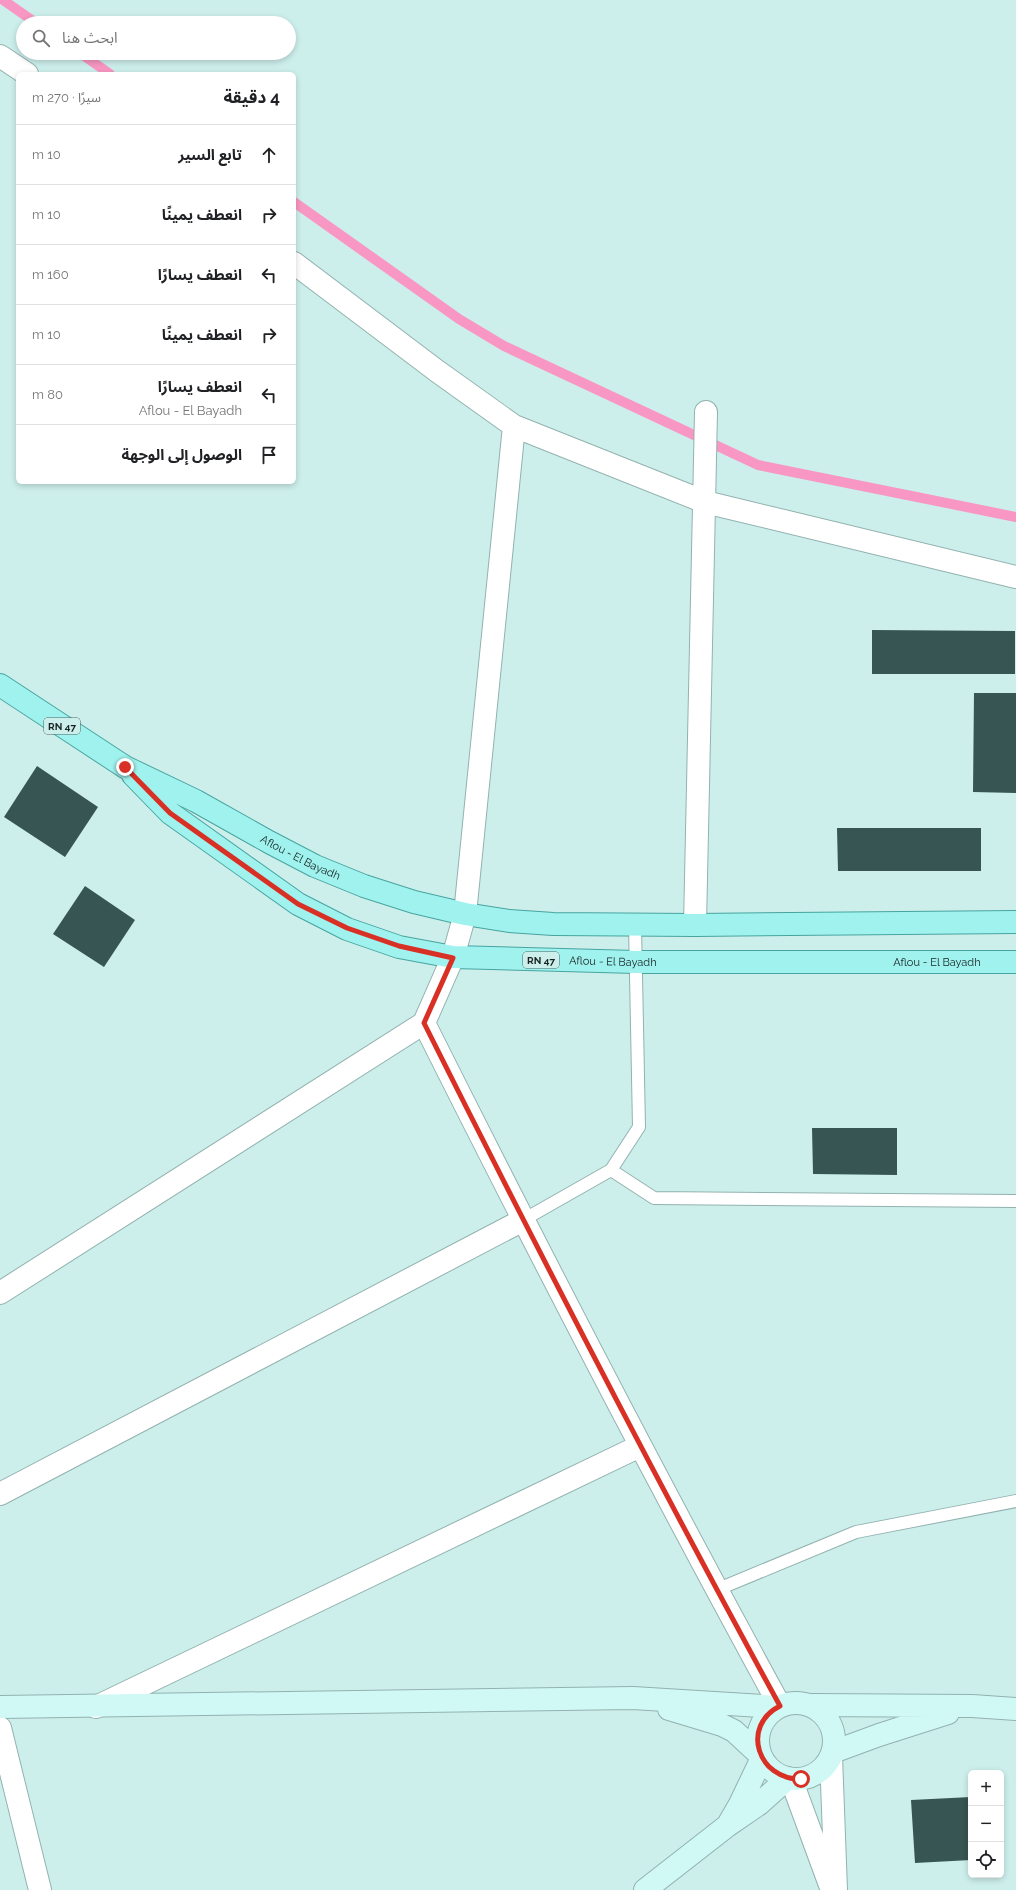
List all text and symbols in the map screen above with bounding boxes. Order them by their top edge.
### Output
search box [16,16,296,60]
icon: search [30,27,52,49]
text: ابحث هنا [62,29,118,47]
text: 4 دقيقة [223,87,280,107]
text: سيرًا · 270 m [32,90,101,105]
icon: ahead [258,144,280,166]
text: تابع السير [178,146,242,164]
text: 10 m [32,147,61,162]
icon: right [258,204,280,226]
text: انعطف يمينًا [162,206,242,224]
text: 10 m [32,207,61,222]
icon: left [258,264,280,286]
text: انعطف يسارًا [158,266,242,284]
text: 160 m [32,267,69,282]
icon: right [258,324,280,346]
text: انعطف يمينًا [162,326,242,344]
text: 10 m [32,327,61,342]
text: انعطف يسارًا [158,378,242,396]
icon: left [258,384,280,406]
text: 80 m [32,387,63,402]
text: Aflou - El Bayadh [139,403,242,418]
icon: arrive [258,444,280,466]
text: الوصول إلى الوجهة [122,446,242,464]
road number: RN 47 [44,718,80,734]
route end [116,758,134,776]
street label: Aflou - El Bayadh [258,833,342,883]
road number: RN 47 [523,952,559,968]
street label: Aflou - El Bayadh [569,954,657,969]
street label: Aflou - El Bayadh [893,956,981,969]
route start [792,1770,810,1788]
map controls [968,1770,1004,1878]
button: + [968,1770,1004,1806]
button: − [968,1806,1004,1842]
button: locate [968,1842,1004,1878]

